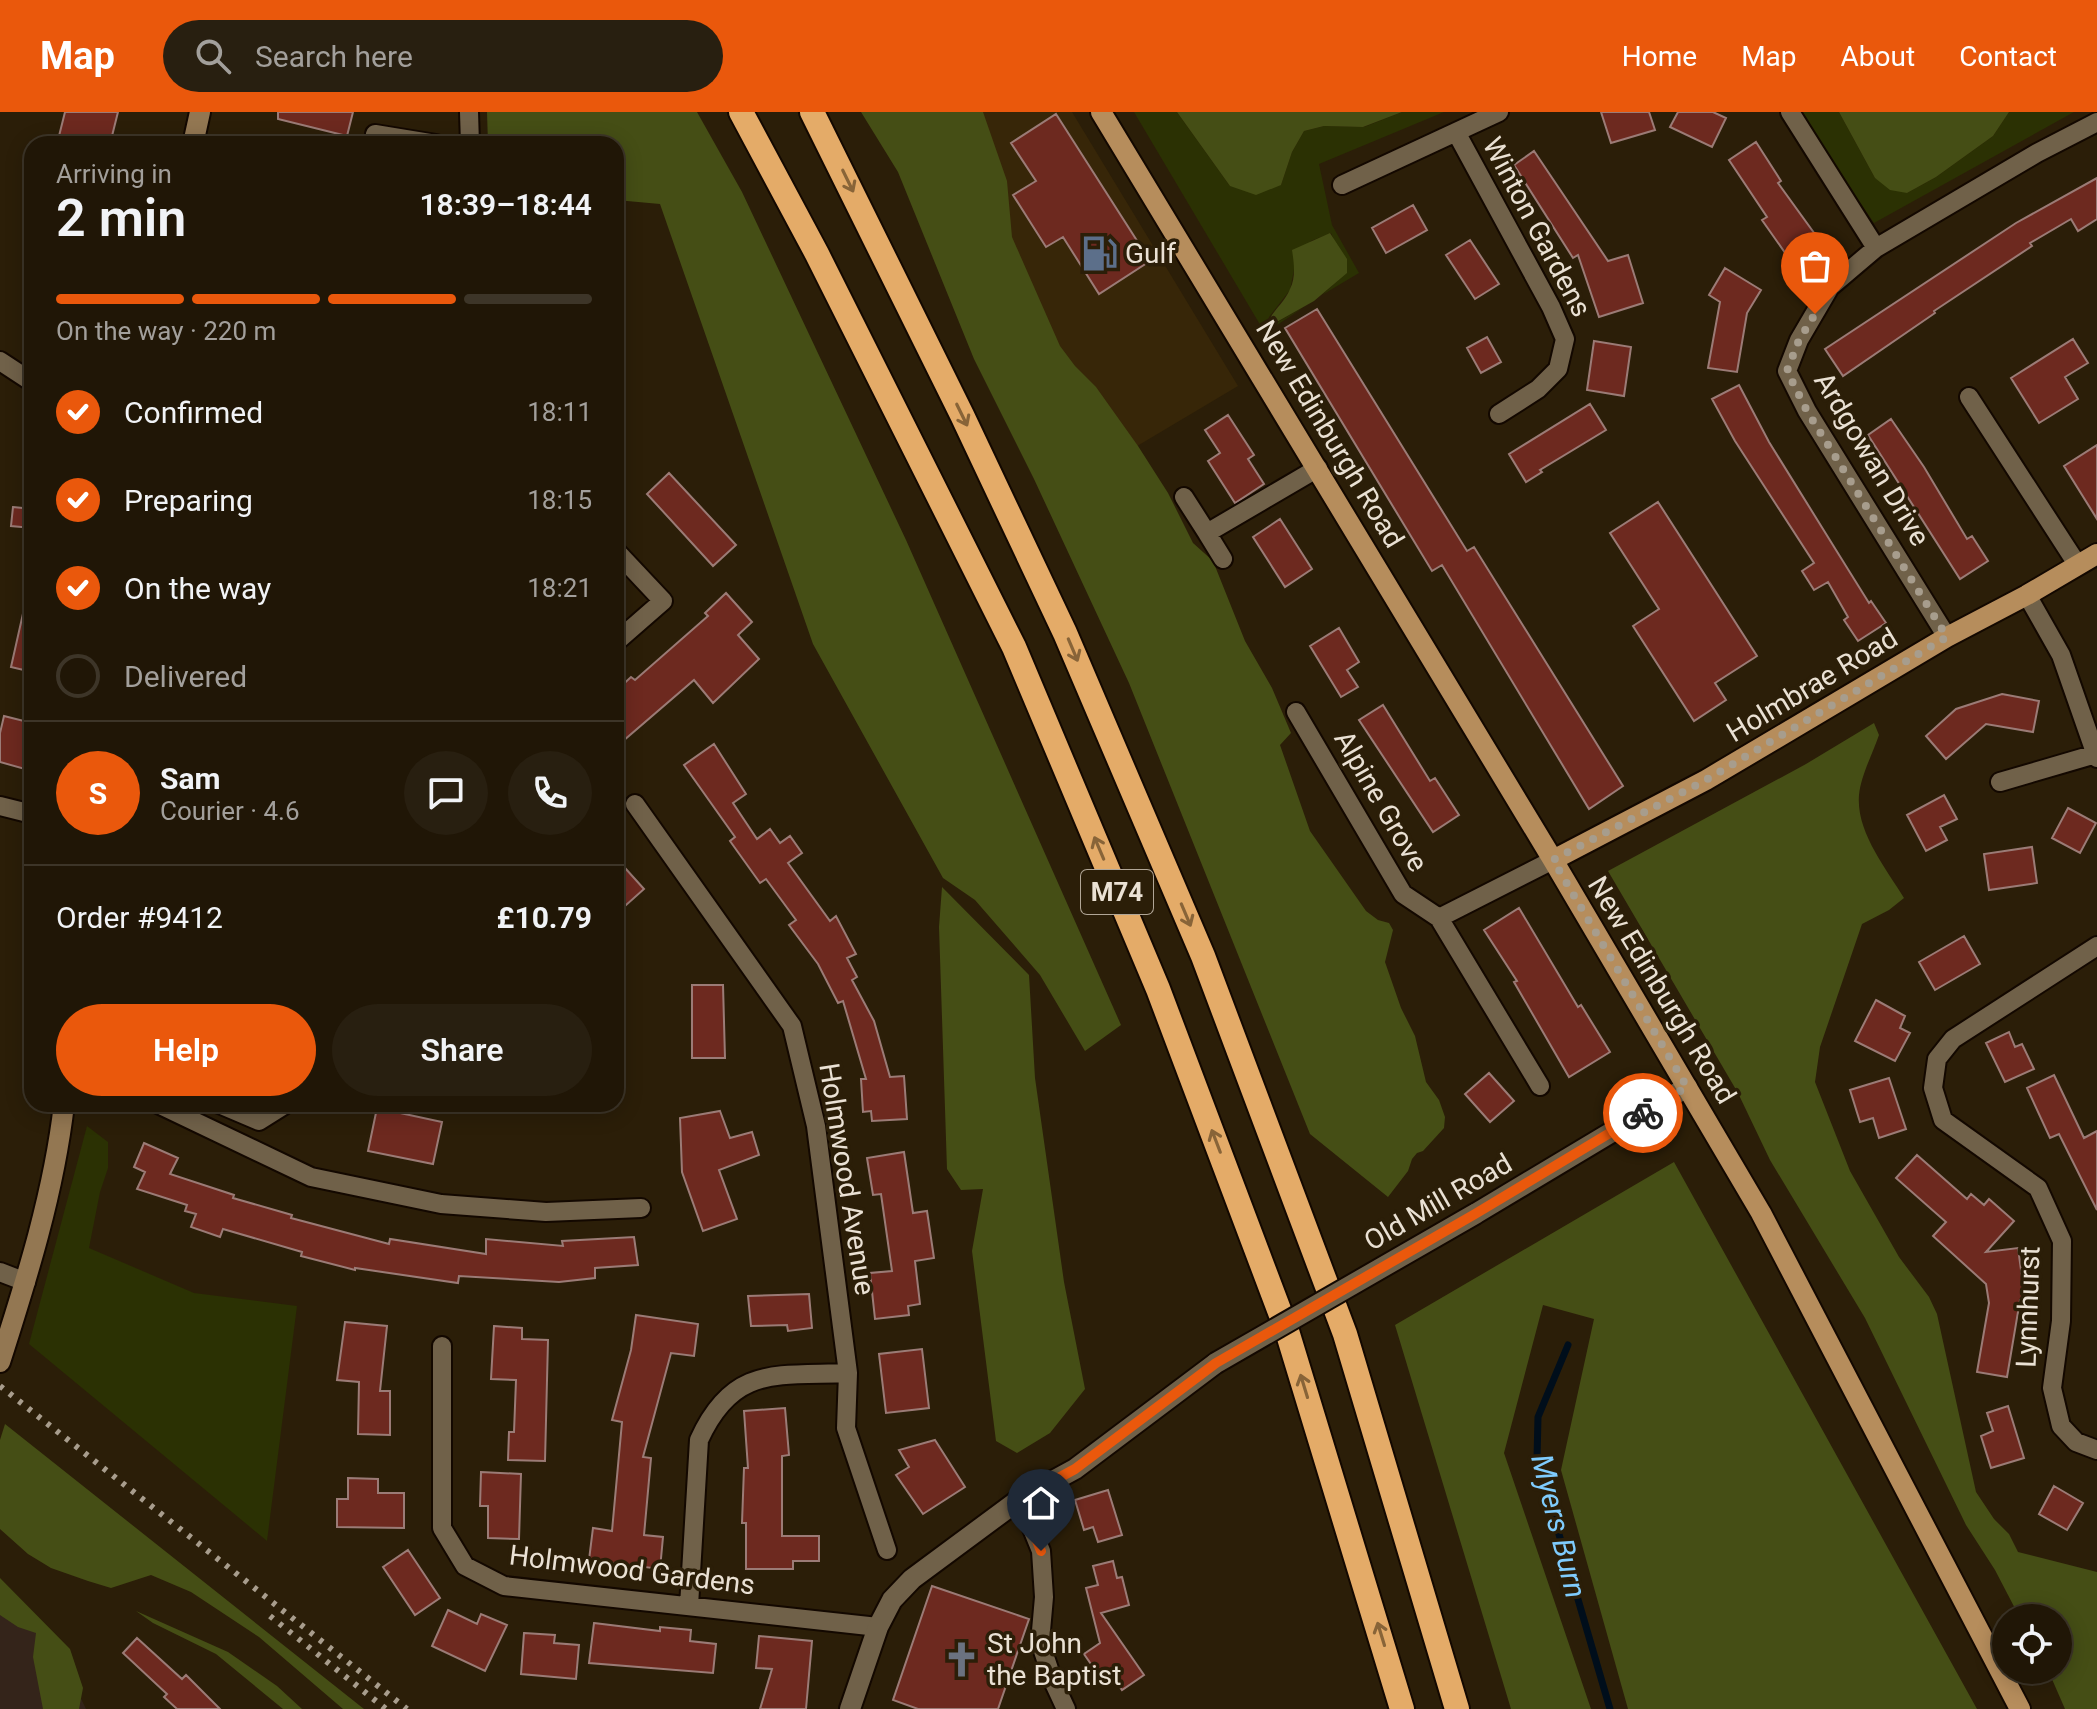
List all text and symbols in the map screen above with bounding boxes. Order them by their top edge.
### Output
search box [163,20,723,92]
text: Map [40,34,115,78]
icon: search [191,34,235,78]
text: Search here [255,39,413,74]
text: Home [1622,40,1697,73]
text: Map [1741,40,1797,73]
text: About [1841,40,1915,73]
text: Contact [1959,40,2057,73]
street label: Winton Gardens [1476,132,1598,322]
text: Arriving in [56,159,172,189]
one-way arrow [841,169,856,193]
text: 18:39–18:44 [419,187,592,222]
text: 2 min [56,188,186,249]
pin [1781,232,1849,314]
fuel station icon: Gulf [1080,234,1118,272]
place label: Gulf [1125,237,1176,270]
icon: bag [1793,244,1837,288]
street label: New Edinburgh Road [1249,314,1411,554]
text: On the way · 220 m [56,316,276,346]
street label: Ardgowan Drive [1807,366,1937,552]
icon: check [56,390,100,434]
text: Confirmed [124,395,263,430]
text: 18:11 [527,397,592,427]
one-way arrow [955,402,970,426]
icon: check [56,478,100,522]
text: Preparing [124,483,253,518]
text: 18:15 [527,485,592,515]
icon: check [56,566,100,610]
text: On the way [124,571,271,606]
text: 18:21 [527,573,592,603]
street label: Holmbrae Road [1721,621,1903,749]
one-way arrow [1066,637,1081,662]
text: Delivered [124,659,247,694]
street label: Alpine Grove [1327,725,1435,877]
button: chat [404,751,488,835]
button: phone [508,751,592,835]
text: Sam [160,761,221,796]
text: S [89,776,107,811]
text: Courier · 4.6 [160,796,300,826]
one-way arrow [1090,836,1105,861]
road number: M74 [1081,870,1153,914]
street label: New Edinburgh Road [1581,870,1743,1110]
text: Order #9412 [56,900,223,935]
text: £10.79 [497,900,592,935]
one-way arrow [1179,902,1194,927]
button: Help [56,1004,316,1096]
button: Share [332,1004,592,1096]
street label: Holmwood Avenue [812,1061,882,1297]
courier [1603,1073,1683,1153]
icon: bike [1621,1091,1665,1135]
one-way arrow [1208,1129,1222,1154]
street label: Old Mill Road [1358,1146,1518,1258]
street label: Lynnhurst [2009,1246,2047,1368]
one-way arrow [1296,1373,1311,1399]
water label: Myers Burn [1524,1451,1594,1601]
pin [1007,1469,1075,1551]
icon: home [1019,1481,1063,1525]
street label: Holmwood Gardens [507,1539,757,1601]
map controls [1992,1604,2072,1684]
button: locate [1992,1604,2072,1684]
one-way arrow [1372,1622,1387,1647]
place label: St John the Baptist [987,1627,1121,1692]
church icon: St John the Baptist [942,1640,980,1678]

